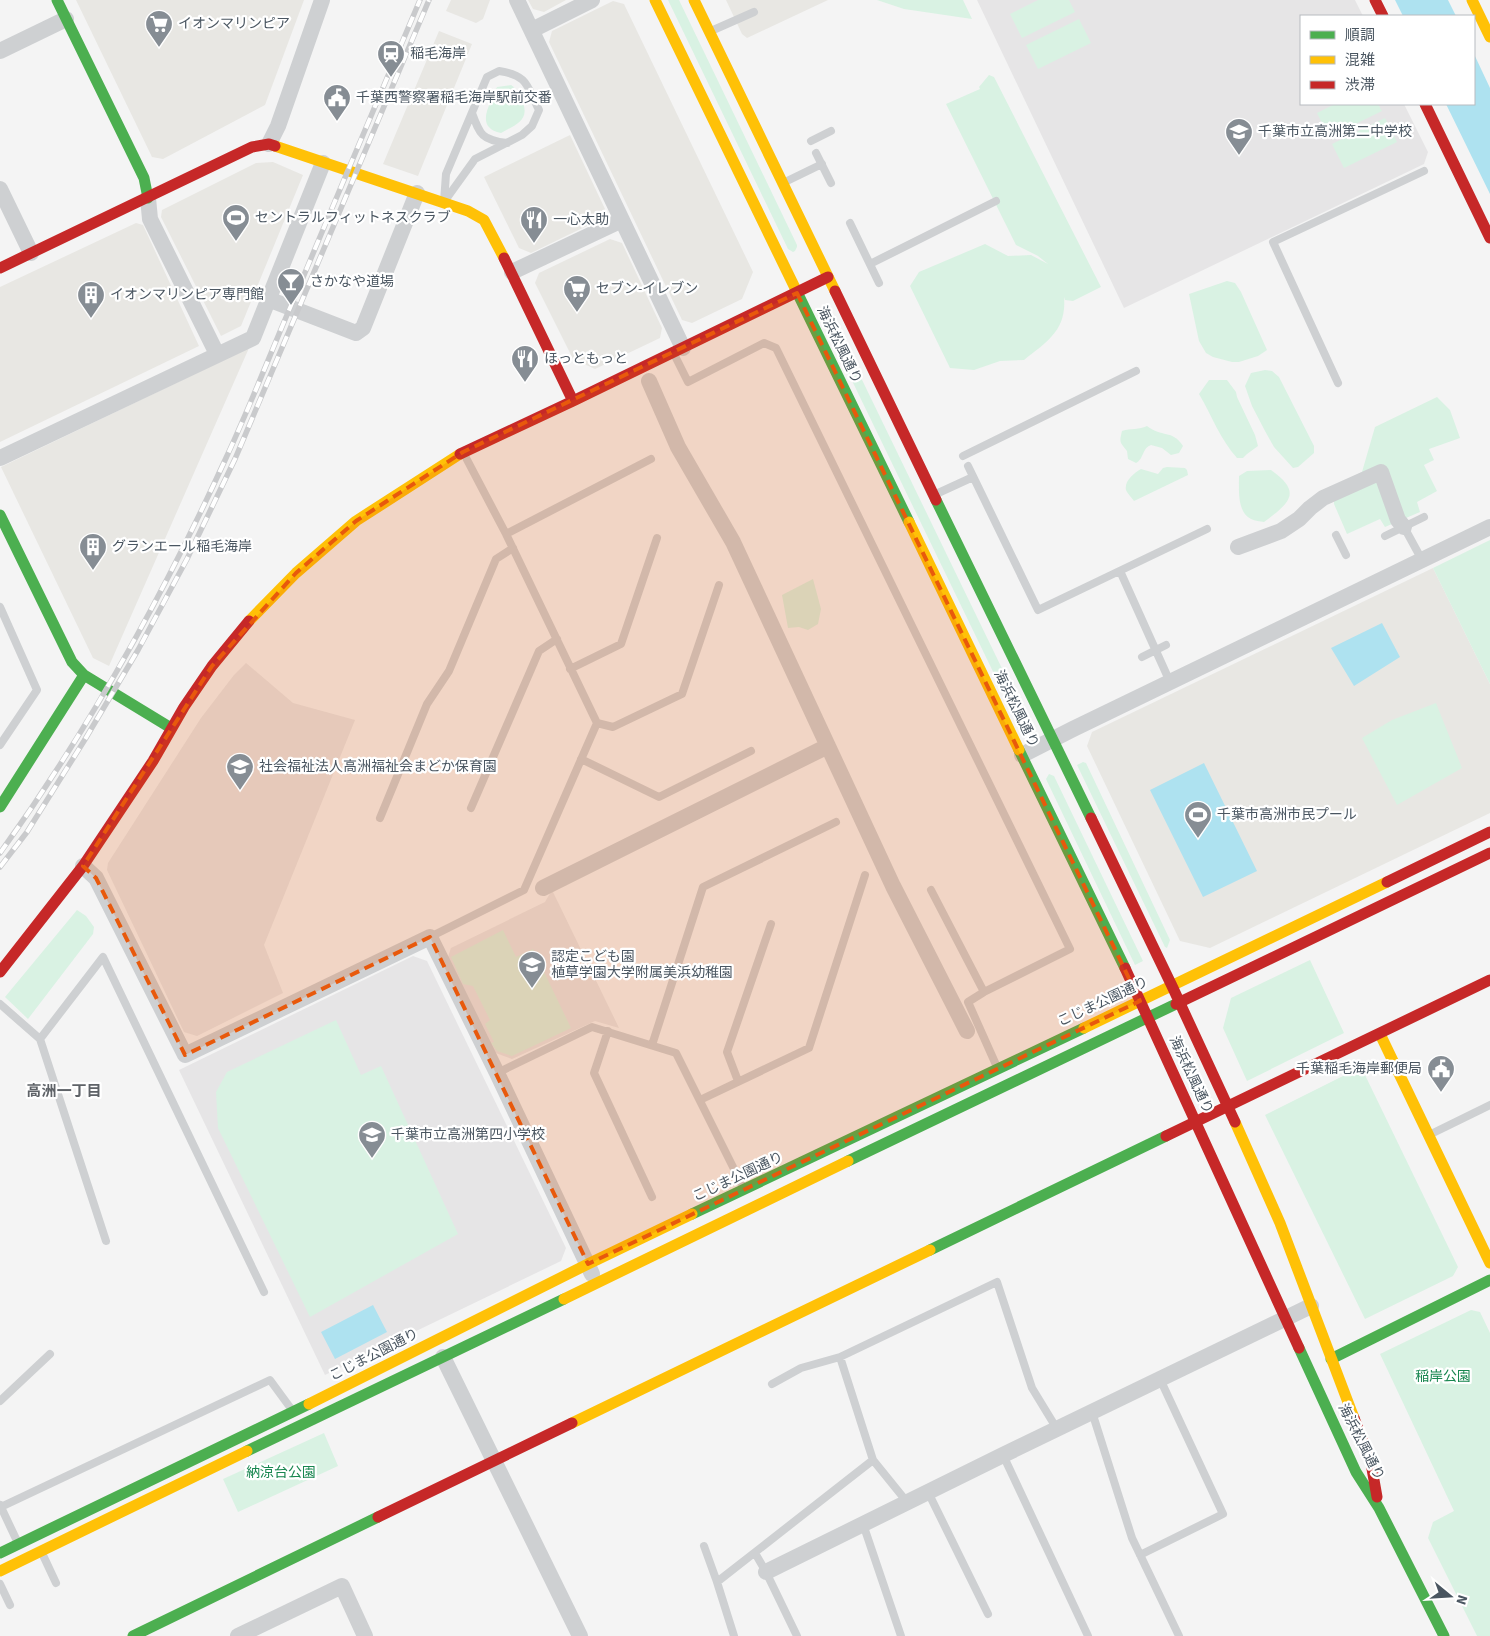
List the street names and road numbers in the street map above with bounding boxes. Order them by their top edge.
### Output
street label: 海浜松風通り [812,303,866,387]
street label: 海浜松風通り [989,667,1043,751]
street label: こじま公園通り [1054,972,1152,1032]
street label: 海浜松風通り [1164,1033,1218,1117]
street label: こじま公園通り [689,1147,787,1207]
street label: こじま公園通り [326,1324,422,1386]
street label: 海浜松風通り [1333,1400,1389,1484]

